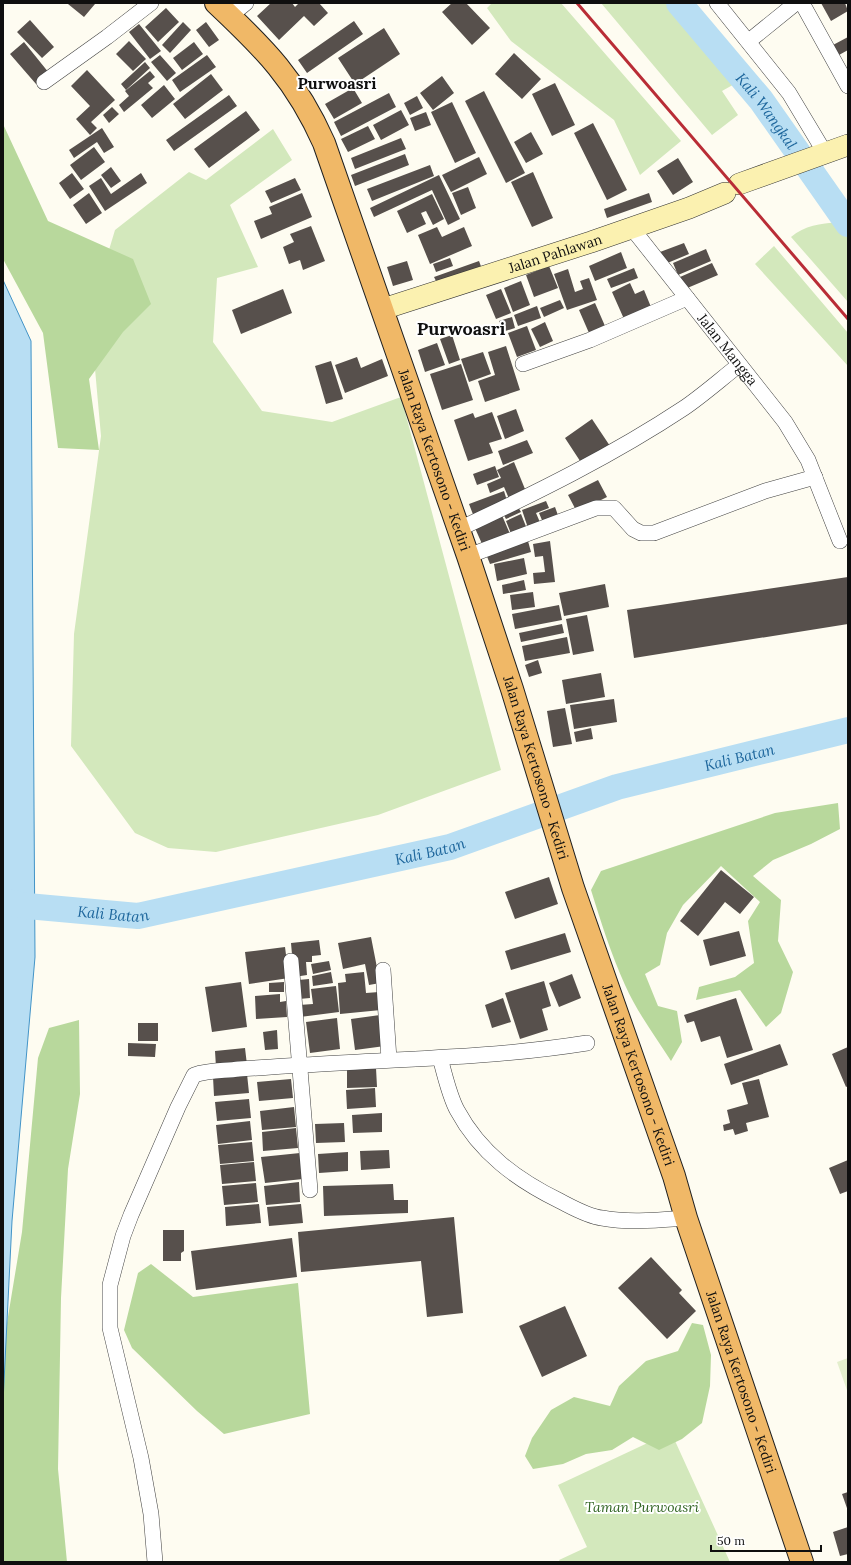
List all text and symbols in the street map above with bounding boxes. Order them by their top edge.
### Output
water label: Kali Wangkal [732,68,802,153]
district label: Purwoasri [298,73,376,93]
street label: Jalan Pahlawan [505,230,605,277]
street label: Jalan Mangga [693,309,762,389]
district label: Purwoasri [417,317,505,340]
street label: Jalan Raya Kertosono - Kediri [394,366,475,553]
street label: Jalan Raya Kertosono - Kediri [499,672,573,862]
water label: Kali Batan [702,739,777,775]
water label: Kali Batan [393,833,468,868]
water label: Kali Batan [77,901,151,926]
street label: Jalan Raya Kertosono - Kediri [598,981,679,1168]
street label: Jalan Raya Kertosono - Kediri [702,1288,780,1476]
park label: Taman Purwoasri [585,1498,699,1516]
scale bar [711,1527,821,1553]
text: 50 m [717,1533,745,1548]

